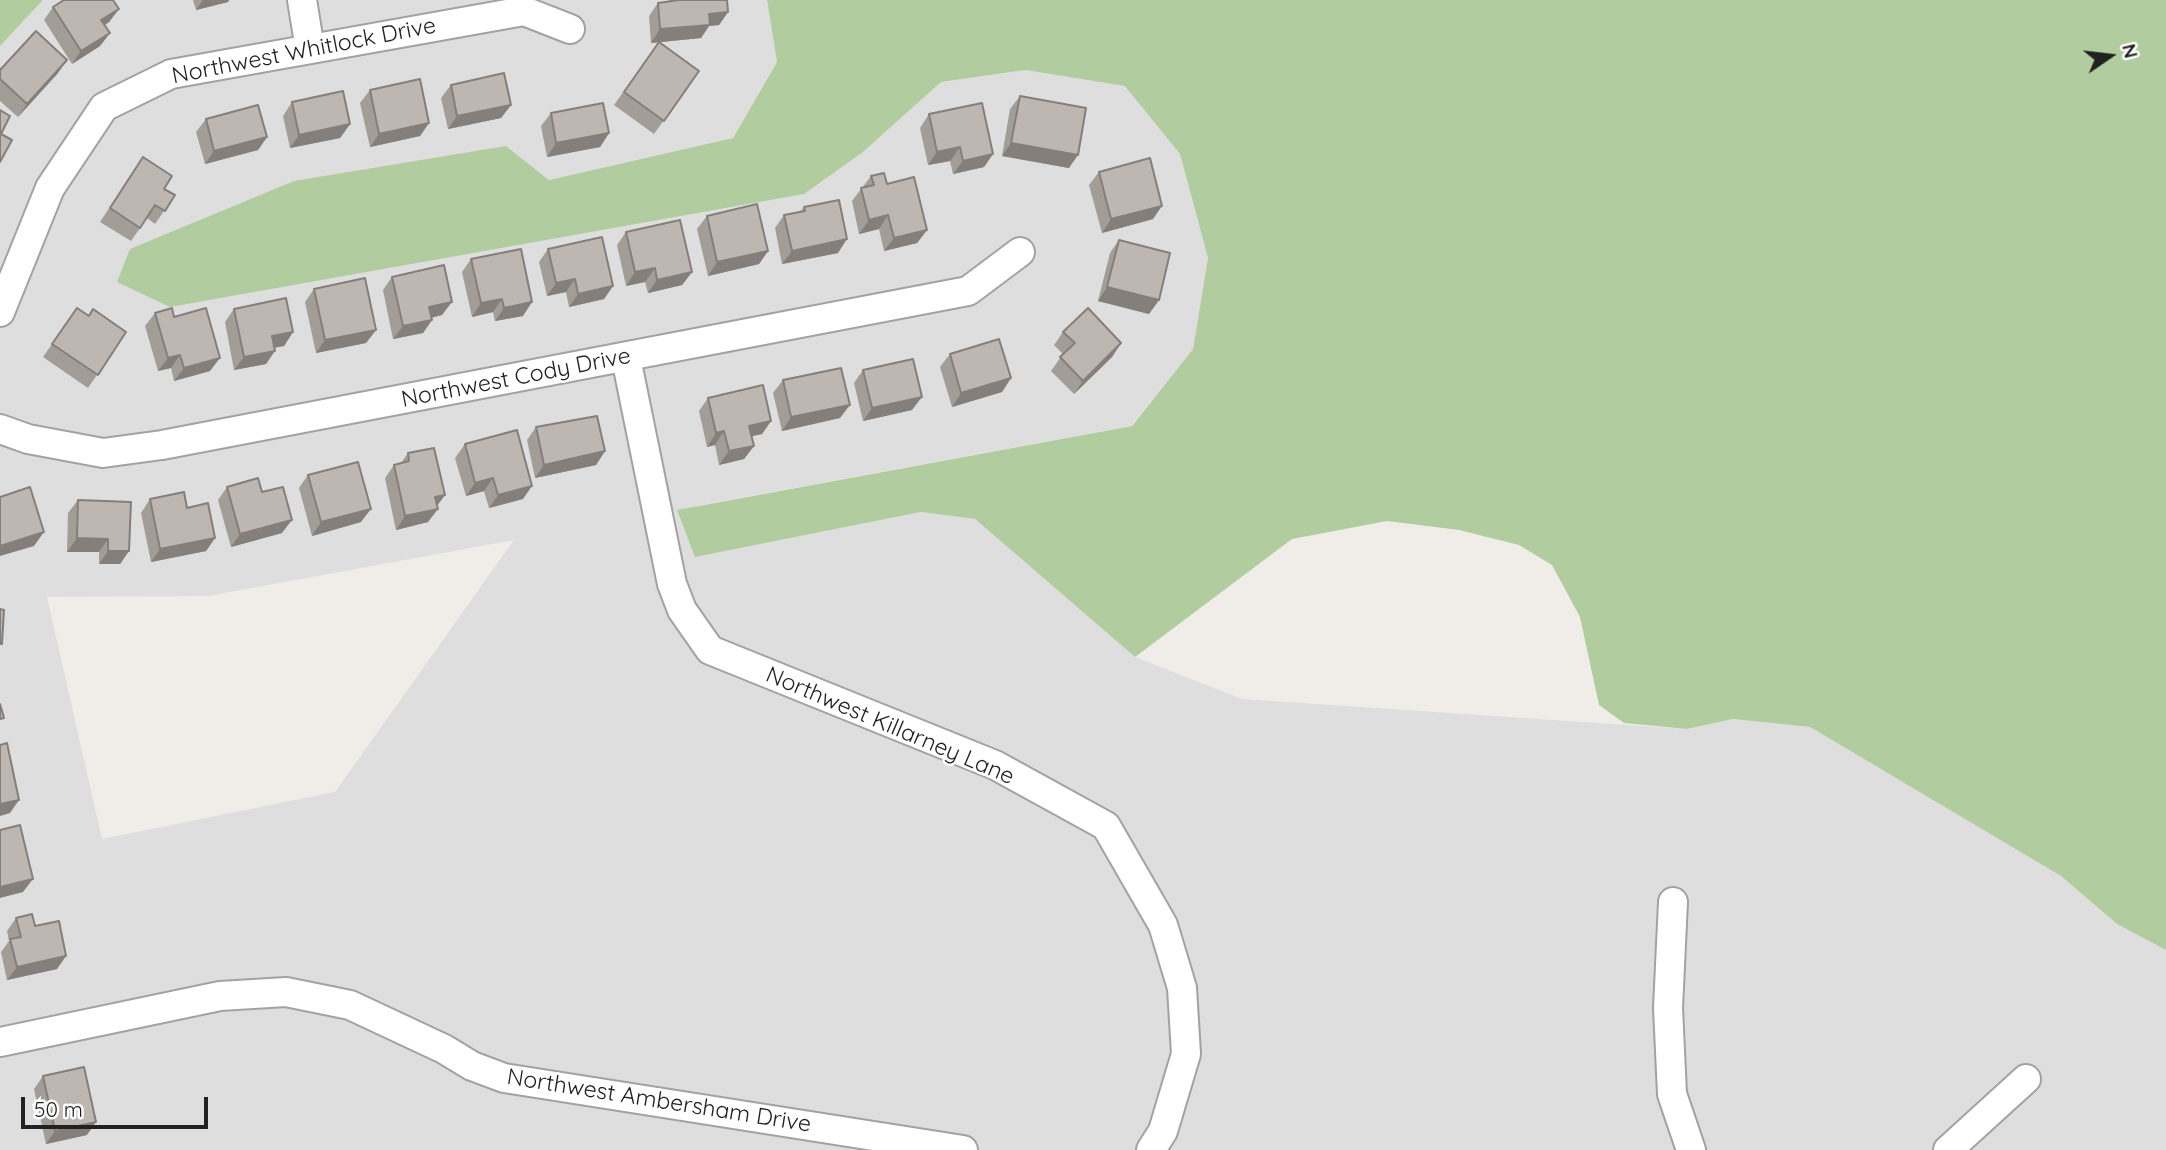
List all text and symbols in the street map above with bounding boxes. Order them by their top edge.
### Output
street label: Northwest Whitlock Drive [170,12,438,90]
north arrow [2075,21,2145,91]
text: N [2117,41,2144,61]
street label: Northwest Cody Drive [399,342,633,414]
street label: Northwest Killarney Lane [762,661,1018,791]
street label: Northwest Ambersham Drive [505,1063,813,1139]
scale bar [24,1084,212,1128]
text: 50 m [34,1096,83,1122]

